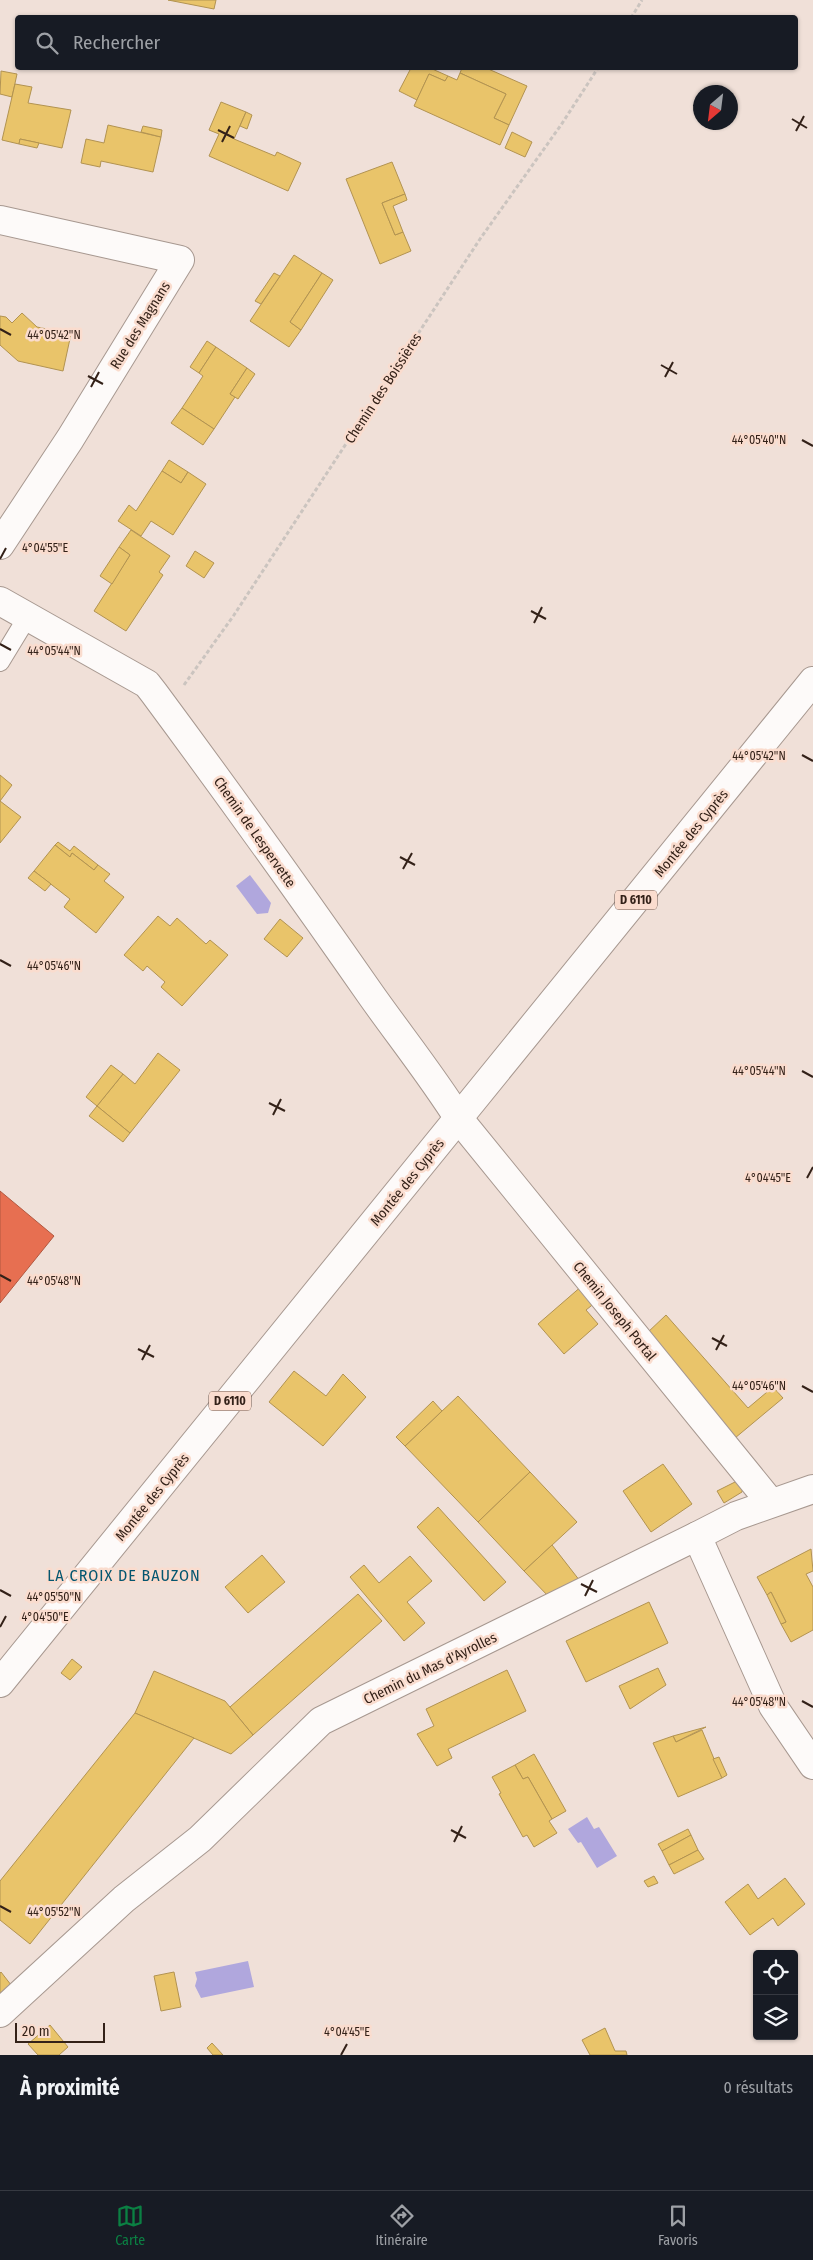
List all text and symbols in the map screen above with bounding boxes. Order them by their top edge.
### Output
search box [15,15,798,70]
icon: search [33,29,61,57]
text: Rechercher [73,31,160,54]
north arrow [693,85,738,130]
street label: Rue des Magnans [107,278,174,372]
text: 44°05'42"N [27,328,81,342]
street label: Chemin des Boissières [341,330,425,447]
text: 44°05'40"N [732,433,786,447]
text: 4°04'55"E [22,541,68,555]
text: 44°05'44"N [27,644,81,658]
text: 44°05'42"N [732,749,786,763]
street label: Chemin de Lespervette [210,774,299,891]
street label: Montée des Cyprès [651,786,732,880]
road number: D 6110 [615,890,657,910]
text: 44°05'46"N [27,959,81,973]
text: 44°05'44"N [732,1064,786,1078]
street label: Montée des Cyprès [367,1135,448,1229]
text: 4°04'45"E [745,1171,791,1185]
street label: Chemin Joseph Portal [569,1258,660,1364]
text: 44°05'48"N [27,1274,81,1288]
text: 44°05'46"N [732,1379,786,1393]
road number: D 6110 [209,1392,251,1410]
street label: Montée des Cyprès [112,1450,193,1544]
district label: LA CROIX DE BAUZON [47,1566,201,1585]
text: 44°05'50"N [27,1590,81,1604]
text: 4°04'50"E [21,1610,69,1624]
street label: Chemin du Mas d'Ayrolles [361,1629,500,1708]
text: 44°05'48"N [732,1695,786,1709]
text: 44°05'52"N [27,1905,81,1919]
map controls [753,1950,798,2040]
button: locate [753,1950,798,1995]
button: layers [753,1995,798,2040]
scale bar [15,2020,105,2043]
text: 20 m [22,2023,50,2040]
text: 4°04'45"E [324,2025,370,2039]
text: À proximité [20,2075,120,2101]
text: 0 résultats [723,2078,793,2097]
tab: Carte [115,2202,145,2249]
tab: Itinéraire [375,2202,428,2249]
tab: Favoris [658,2202,698,2249]

